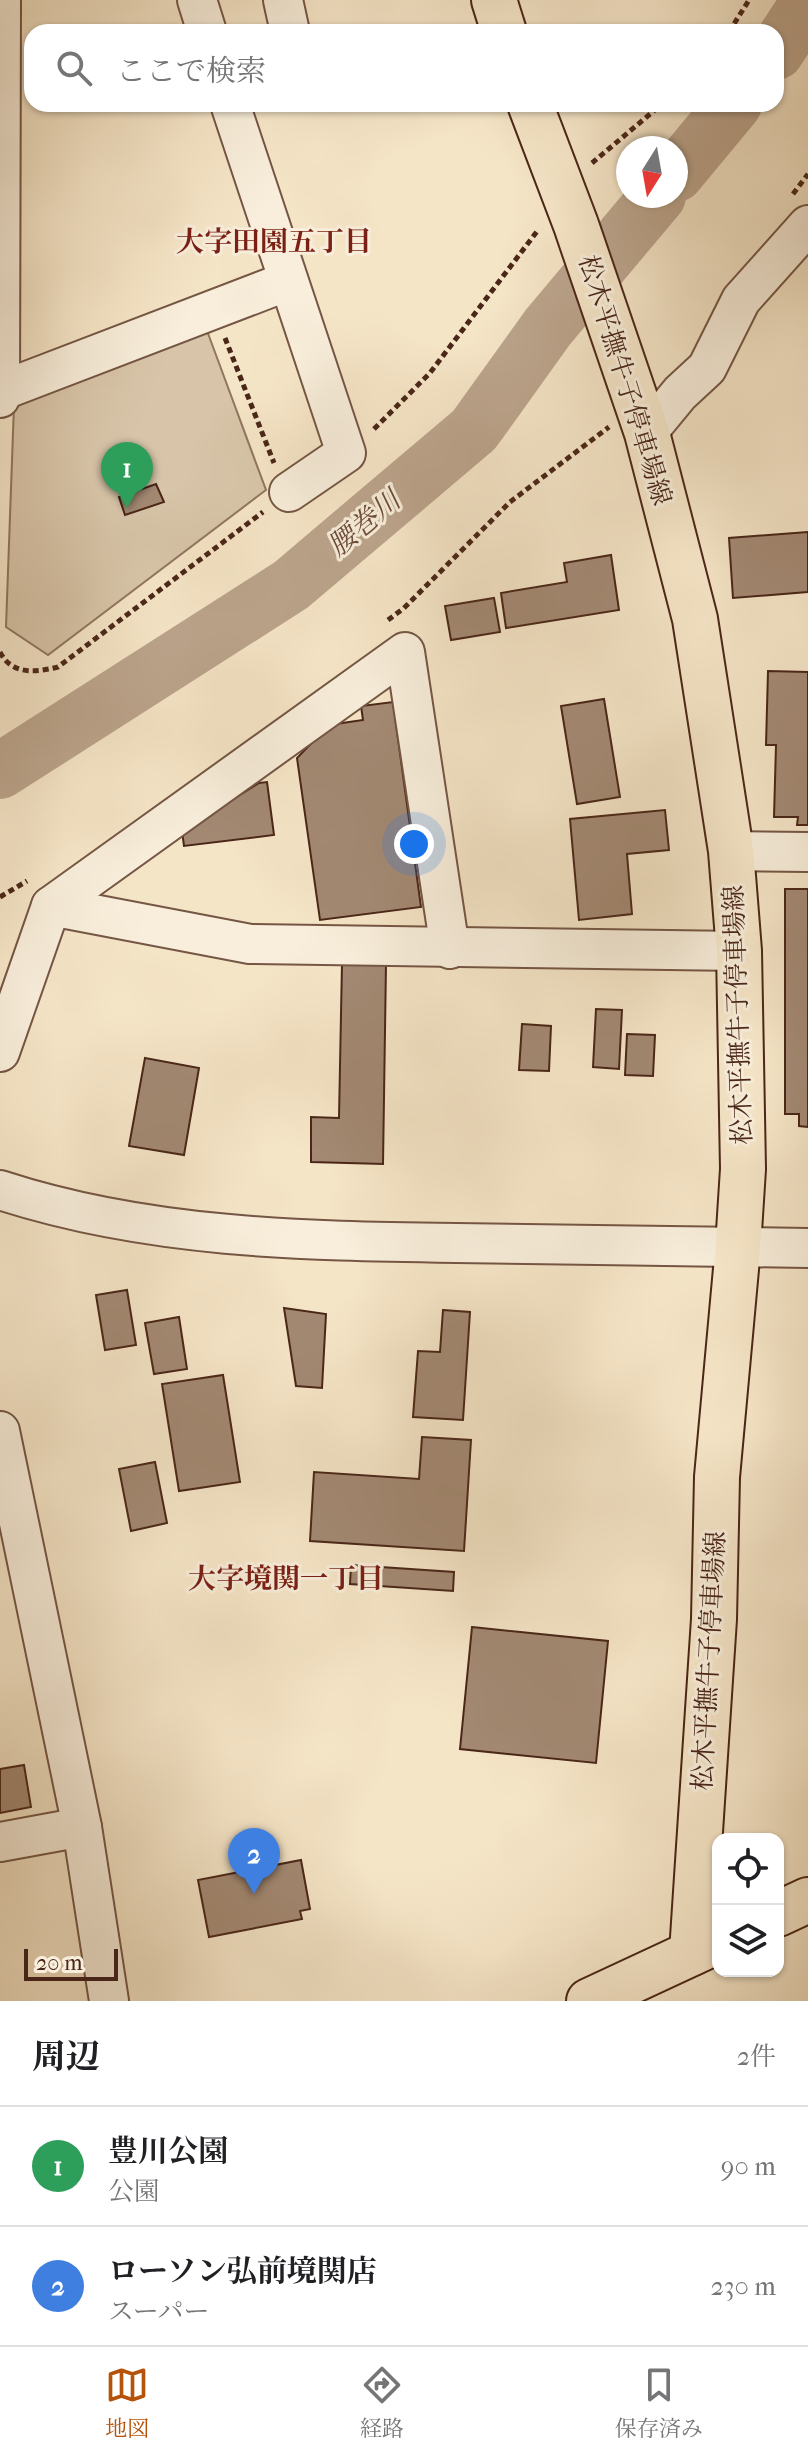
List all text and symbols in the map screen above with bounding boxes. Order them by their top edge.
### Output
search box [24,24,784,112]
icon: search [52,46,96,90]
text: ここで検索 [116,54,266,89]
north arrow [616,136,688,208]
district label: 大字田園五丁目 [176,225,372,258]
street label: 松木平撫牛子停車場線 [572,251,678,509]
pin: 1 [101,442,153,508]
water label: 腰巻川 [321,481,409,563]
your location [394,824,434,864]
street label: 松木平撫牛子停車場線 [718,885,758,1145]
street label: 松木平撫牛子停車場線 [687,1530,731,1792]
district label: 大字境関一丁目 [188,1562,384,1595]
pin: 2 [228,1828,280,1894]
map controls [712,1833,784,1977]
button: locate [712,1833,784,1905]
button: layers [712,1905,784,1977]
scale bar [24,1945,118,1981]
text: 20 m [36,1950,82,1976]
text: 周辺 [32,2037,100,2077]
text: 2件 [737,2041,776,2072]
text: 豊川公園 [108,2134,228,2169]
text: 1 [53,2151,63,2182]
text: 90 m [721,2151,776,2182]
text: 公園 [108,2176,160,2207]
text: ローソン弘前境関店 [108,2254,377,2289]
text: 2 [51,2271,65,2302]
text: 230 m [710,2271,776,2302]
text: スーパー [108,2296,209,2327]
tab: 地図 [105,2363,149,2442]
tab: 経路 [360,2363,404,2442]
tab: 保存済み [615,2363,703,2442]

